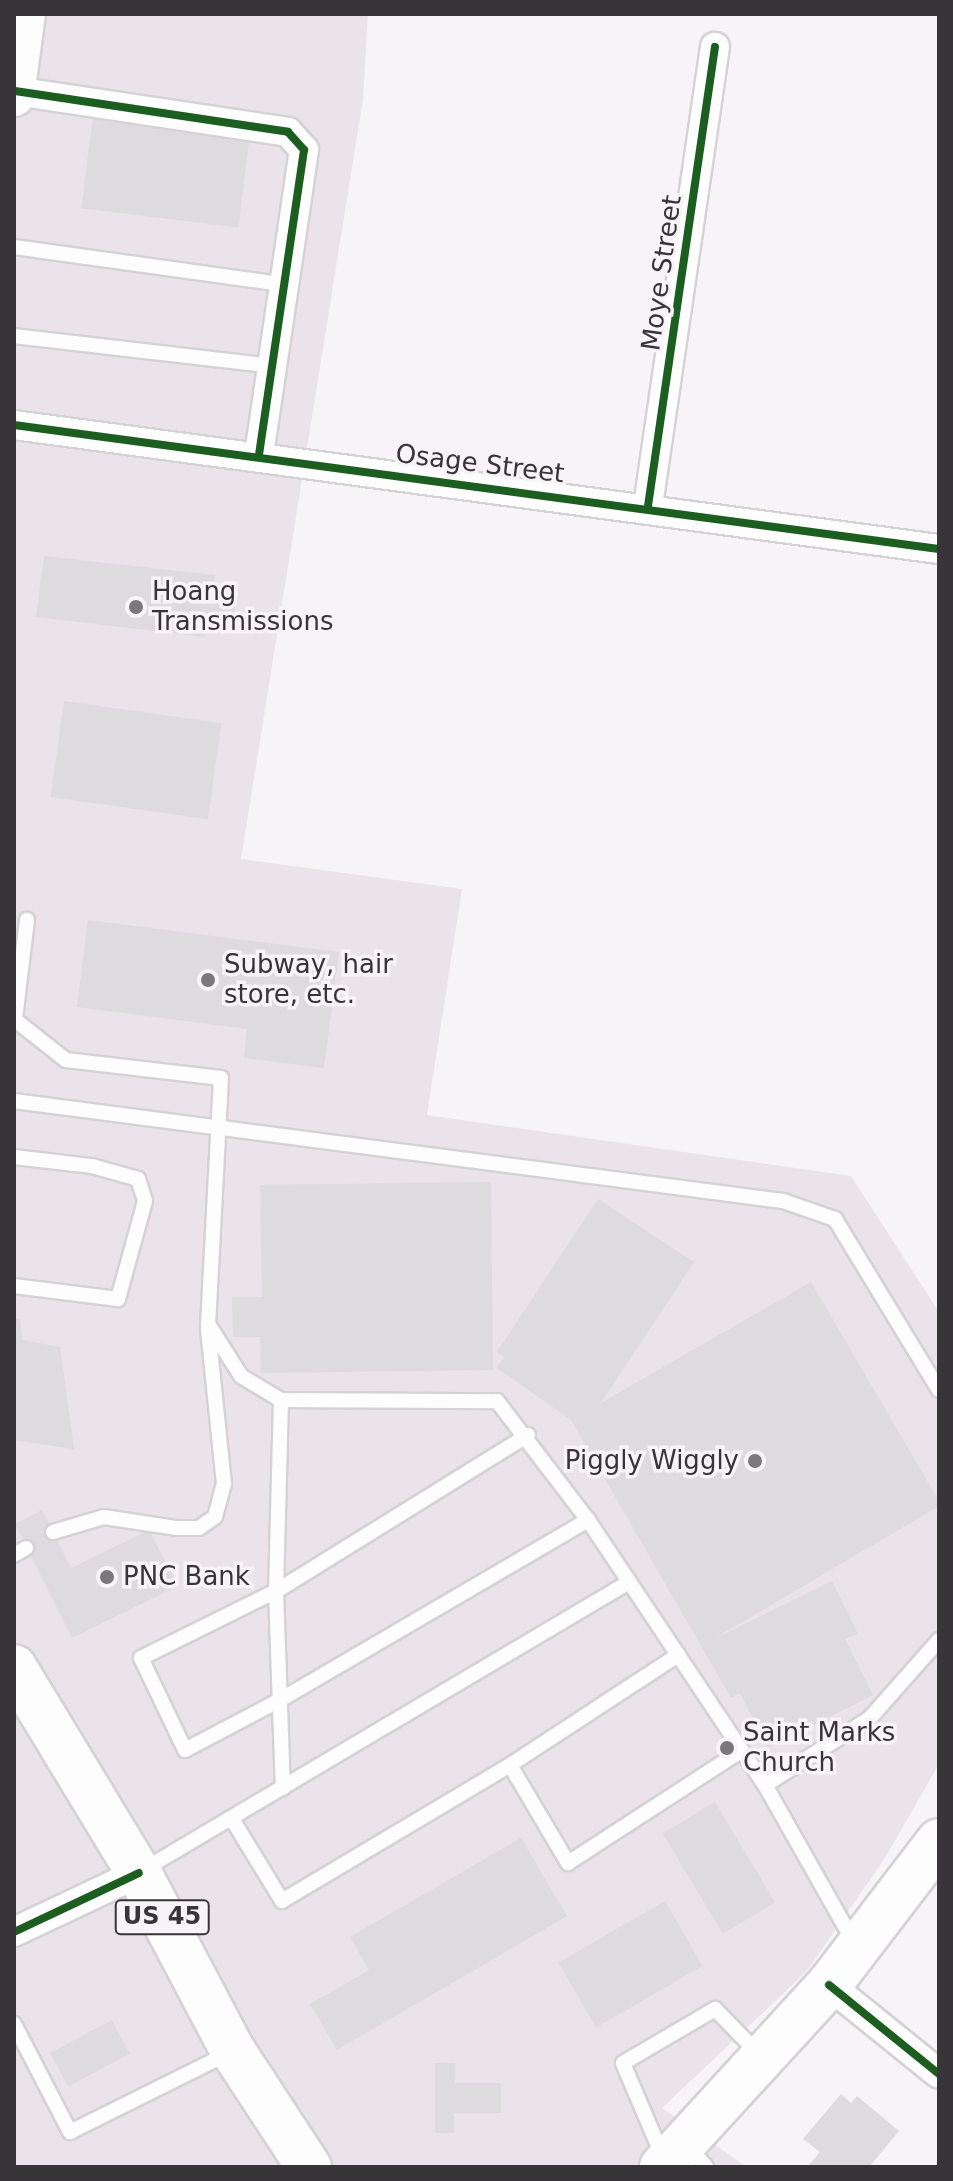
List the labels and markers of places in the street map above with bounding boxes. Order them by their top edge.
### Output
place label: Hoang Transmissions [152,576,334,638]
marker: Hoang Transmissions [127,598,145,616]
place label: Subway, hair store, etc. [224,949,393,1010]
marker: Subway, hair store, etc. [199,971,217,989]
place label: Piggly Wiggly [565,1445,739,1477]
marker: Piggly Wiggly [746,1452,764,1470]
place label: PNC Bank [123,1561,250,1593]
marker: PNC Bank [98,1568,116,1586]
place label: Saint Marks Church [743,1717,895,1778]
marker: Saint Marks Church [718,1739,736,1757]

